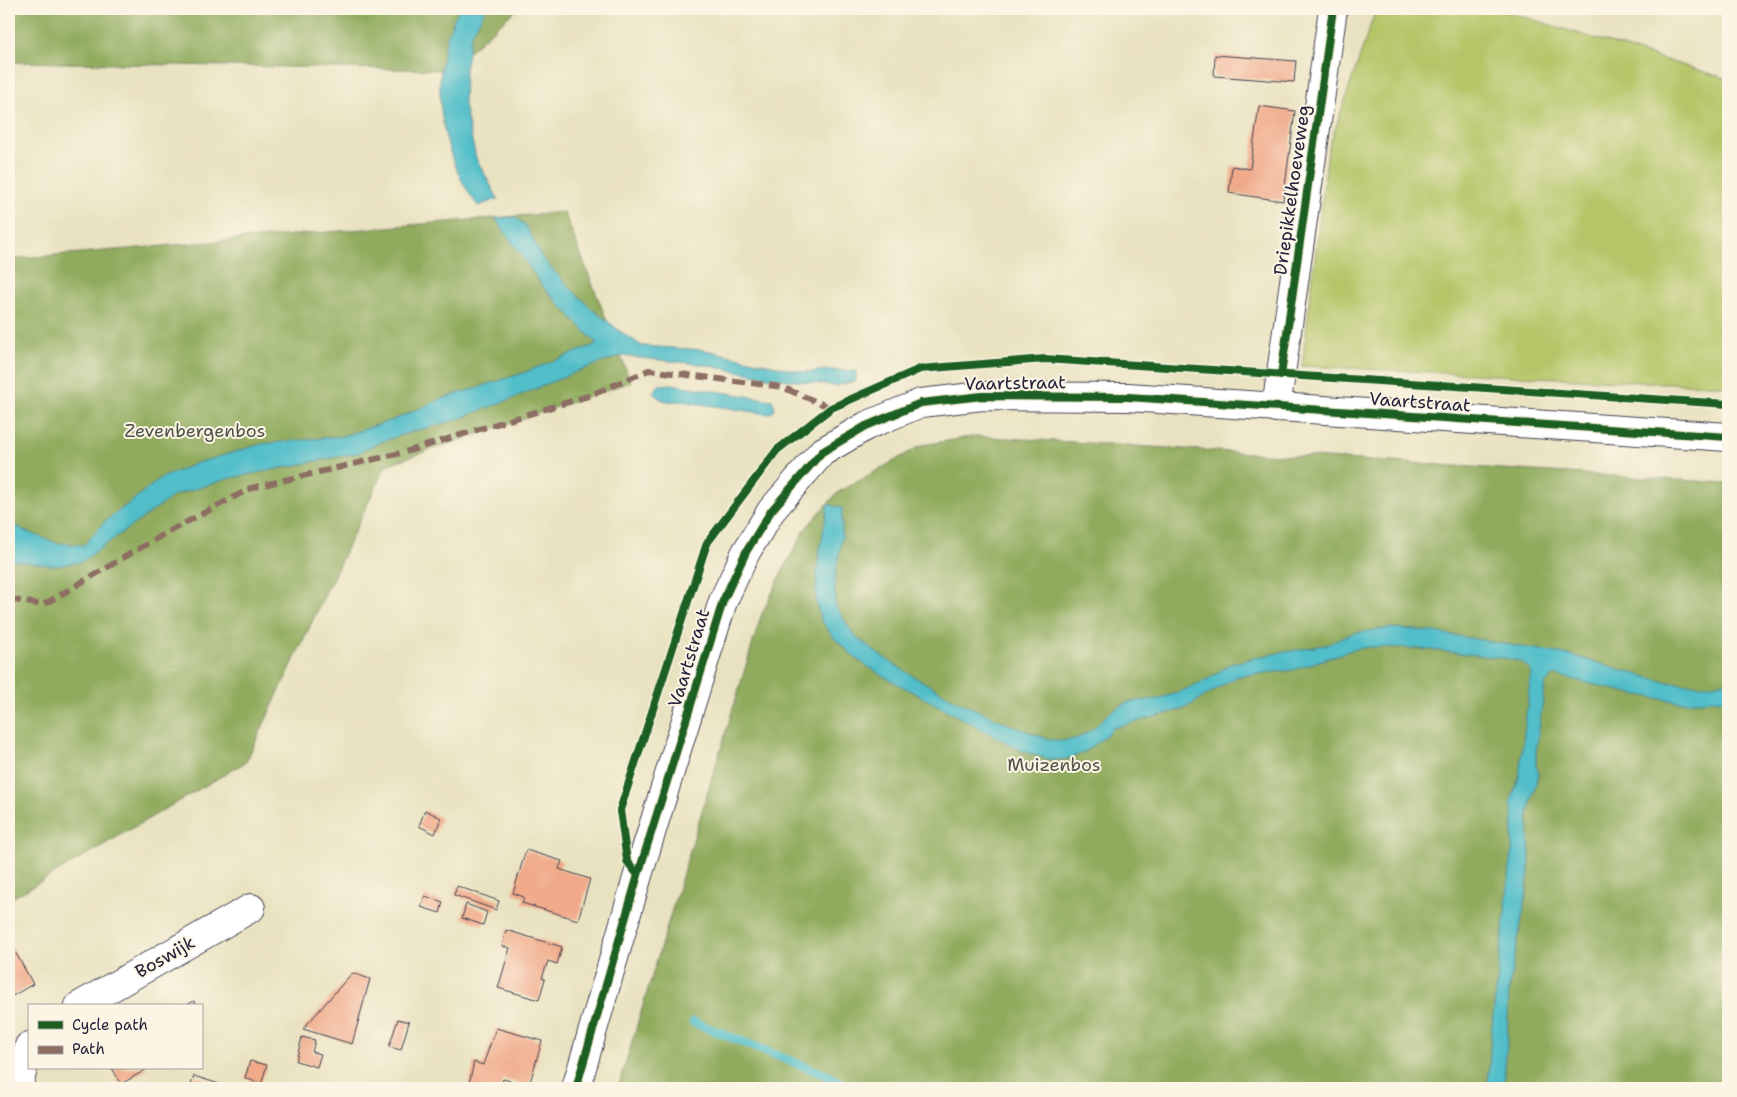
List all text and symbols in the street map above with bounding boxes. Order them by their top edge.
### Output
street label: Driepikkelhoeveweg [1268,103,1316,277]
street label: Vaartstraat [964,370,1066,396]
street label: Vaartstraat [1368,386,1472,418]
park label: Zevenbergenbos [125,419,265,443]
street label: Vaartstraat [663,606,715,710]
park label: Muizenbos [1007,753,1101,777]
street label: Boswijk [131,930,199,984]
legend [28,1004,202,1070]
text: Cycle path [72,1015,148,1035]
text: Path [72,1039,105,1059]

